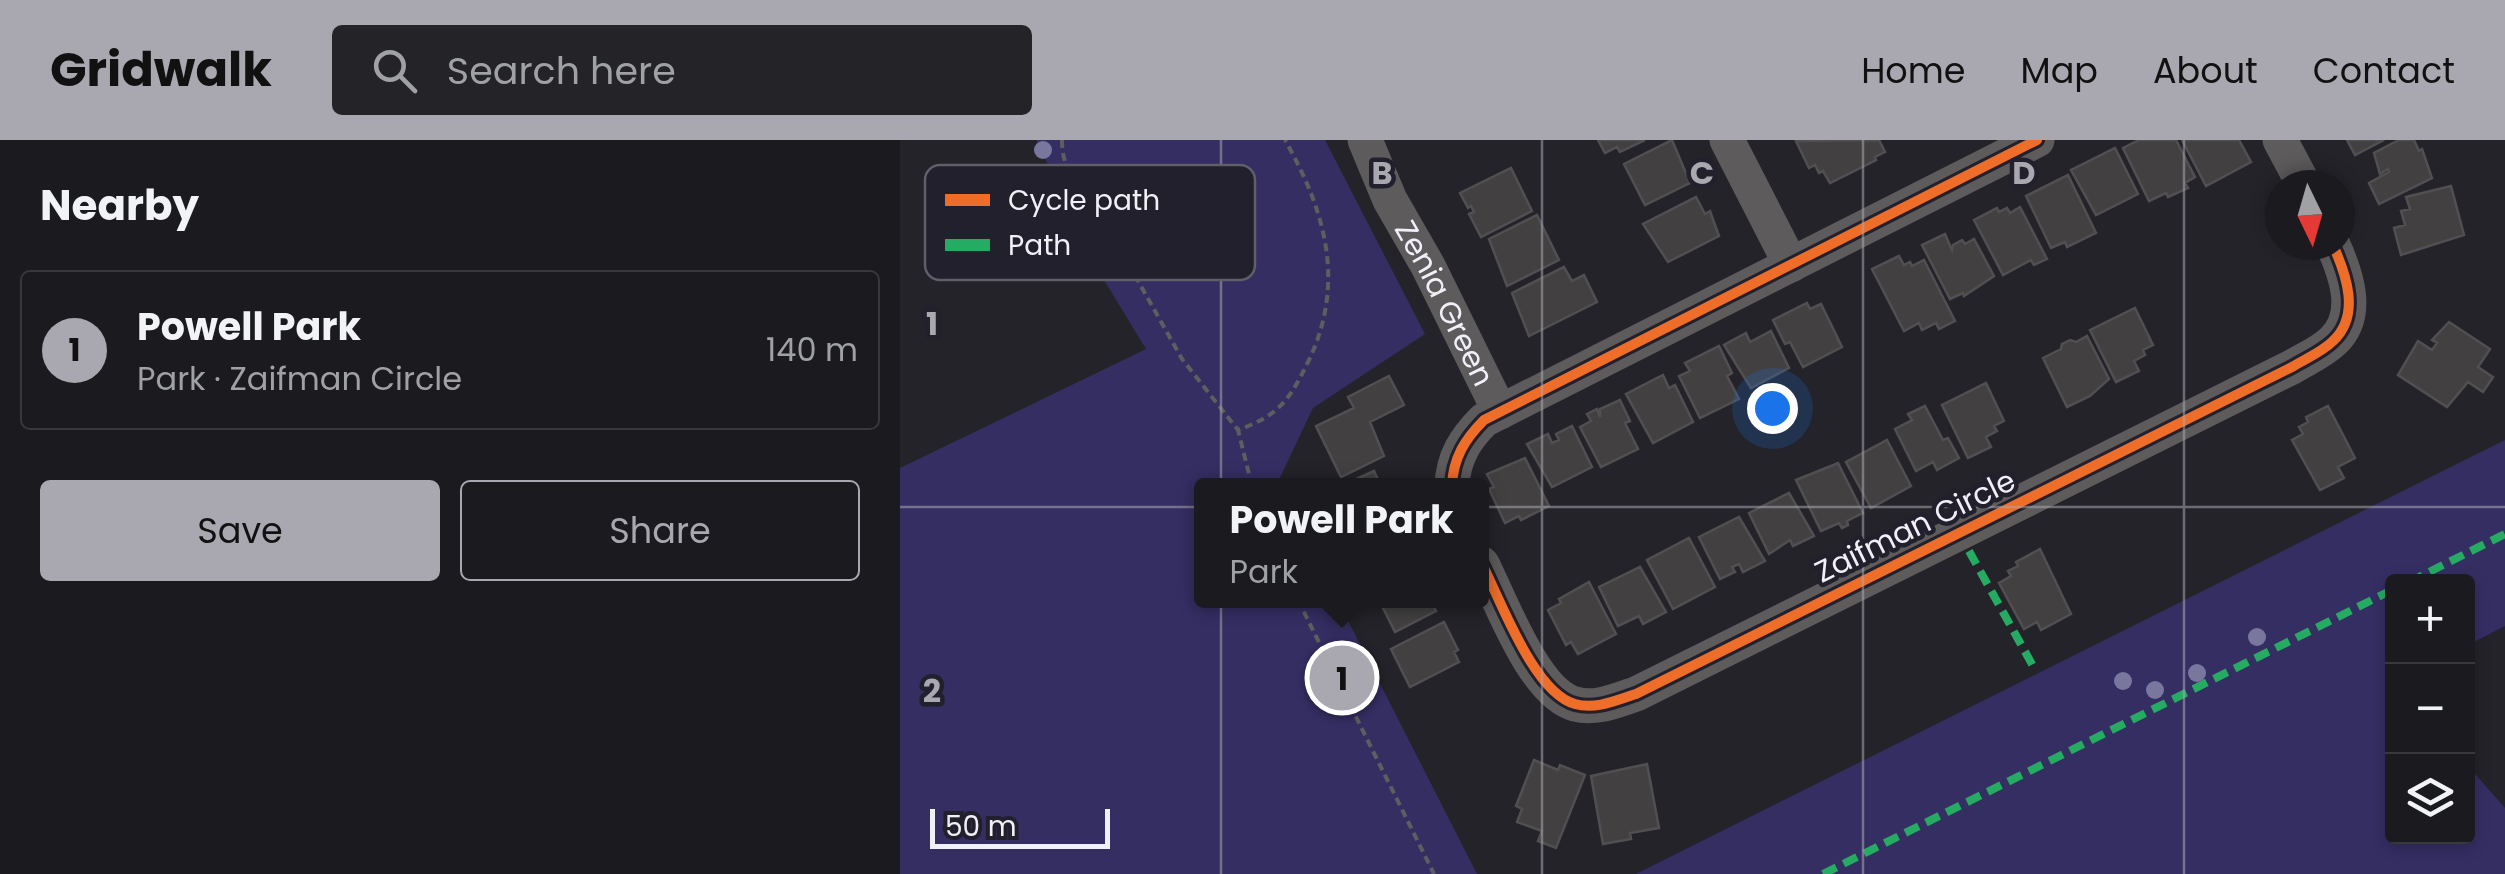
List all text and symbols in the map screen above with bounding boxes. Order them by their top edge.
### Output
search box [332,25,1032,115]
text: Gridwalk [50,36,272,103]
icon: search [367,43,422,98]
text: Search here [447,44,676,97]
text: Home [1861,46,1966,95]
text: Map [2021,46,2098,95]
text: About [2153,46,2258,95]
text: Contact [2313,46,2455,95]
text: B [1371,150,1393,195]
text: C [1690,150,1714,195]
text: D [2012,150,2036,195]
legend [925,165,1255,280]
north arrow [2265,170,2355,260]
text: Nearby [40,176,199,235]
text: Cycle path [1008,181,1160,220]
street label: Zenia Green [1385,212,1505,393]
text: Path [1008,226,1071,265]
text: Powell Park [137,300,361,353]
text: 1 [926,301,938,346]
text: 1 [68,327,81,372]
text: 140 m [766,327,858,372]
text: Park · Zaifman Circle [137,356,462,401]
your location [1747,383,1798,434]
street label: Zaifman Circle [1808,459,2022,593]
popup [1194,478,1489,608]
button: Save [40,480,440,581]
button: Share [460,480,860,581]
text: Powell Park [1230,493,1453,546]
text: Park [1230,549,1298,594]
map controls [2385,574,2475,844]
button: + [2385,574,2475,664]
pin: 1 [1310,640,1374,716]
button: − [2385,664,2475,754]
text: 2 [923,668,941,713]
button: layers [2385,754,2475,844]
scale bar [930,804,1110,848]
text: 50 m [945,807,1016,846]

